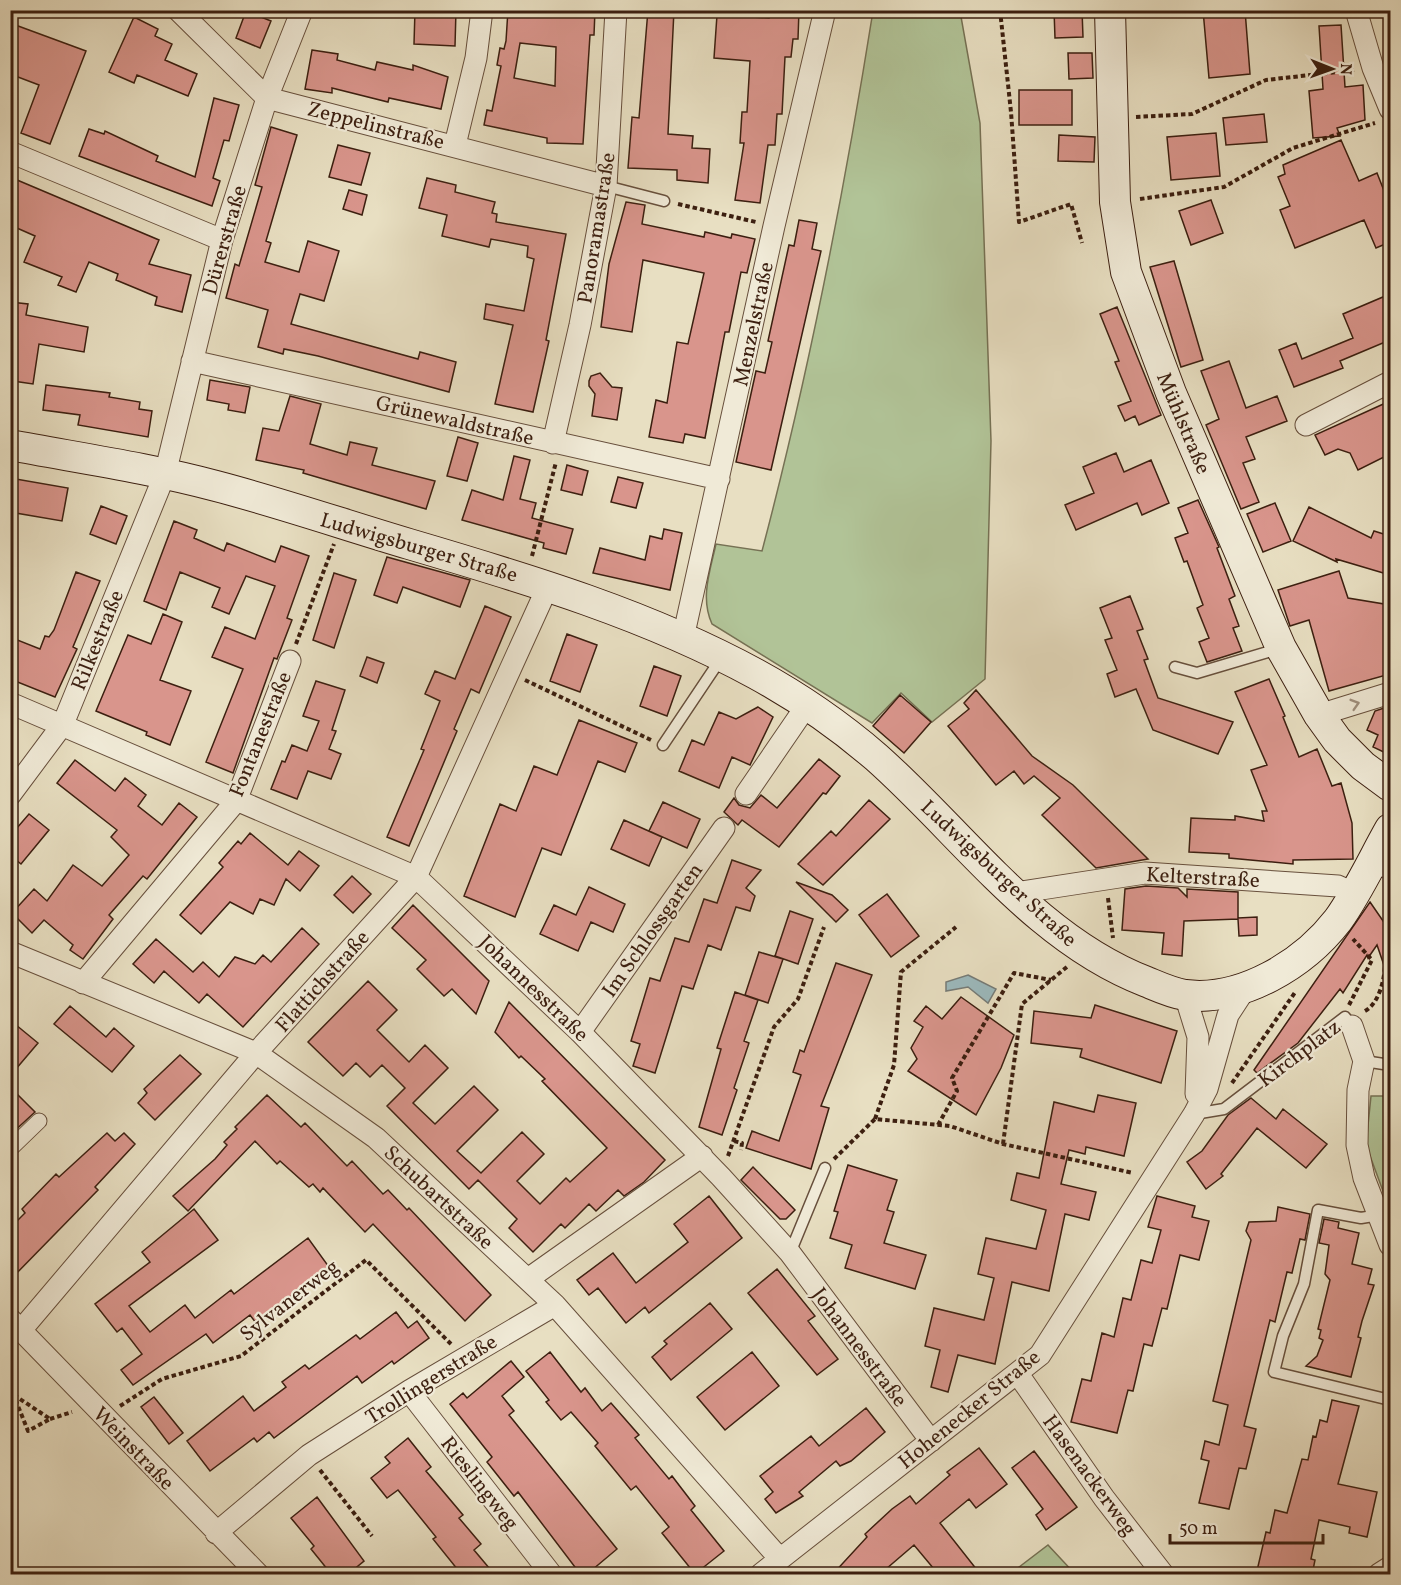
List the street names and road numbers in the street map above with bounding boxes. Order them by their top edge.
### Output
street label: Zeppelinstraße [304,95,447,158]
street label: Panoramastraße [571,150,624,306]
street label: Dürerstraße [196,182,255,299]
street label: Menzelstraße [727,259,782,389]
street label: Mühlstraße [1148,368,1217,479]
street label: Grünewaldstraße [373,389,537,454]
street label: Ludwigsburger Straße [316,506,521,591]
street label: Rilkestraße [65,586,132,695]
street label: Fontanestraße [223,667,300,802]
street label: Ludwigsburger Straße [913,794,1083,954]
street label: Im Schlossgarten [596,858,710,1004]
street label: Kelterstraße [1145,861,1260,896]
street label: Flattichstraße [269,924,377,1039]
street label: Johannesstraße [471,929,594,1049]
street label: Kirchplatz [1252,1013,1347,1095]
street label: Schubartstraße [377,1139,499,1257]
street label: Sylvanerweg [234,1253,346,1349]
street label: Johannesstraße [804,1282,913,1414]
street label: Trollingerstraße [360,1328,503,1432]
street label: Hohenecker Straße [893,1344,1047,1477]
street label: Weinstraße [86,1401,180,1497]
street label: Hasenackerweg [1035,1409,1143,1543]
street label: Rieslingweg [433,1431,525,1537]

